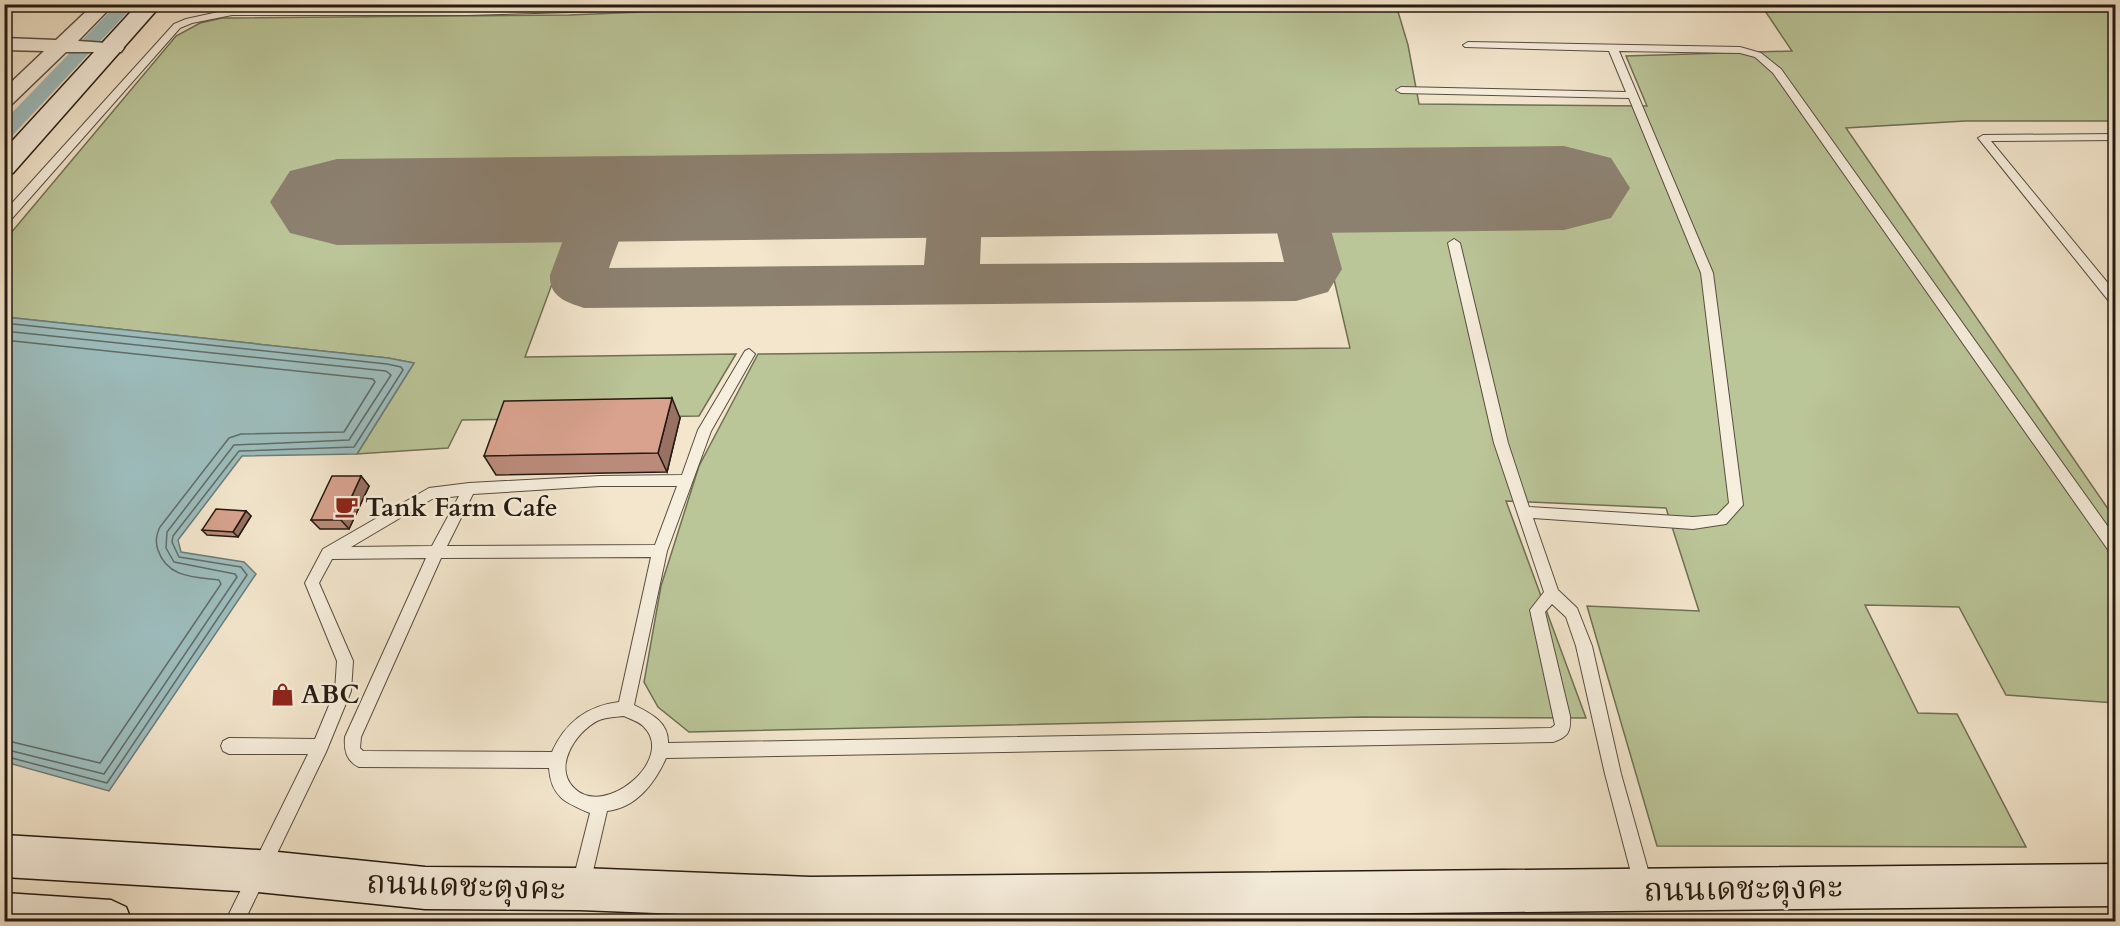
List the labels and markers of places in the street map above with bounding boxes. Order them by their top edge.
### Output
place label: Tank Farm Cafe [365,490,558,525]
cafe icon: Tank Farm Cafe [334,494,360,520]
place label: ABC [301,677,360,712]
shop icon: ABC [270,681,296,707]

